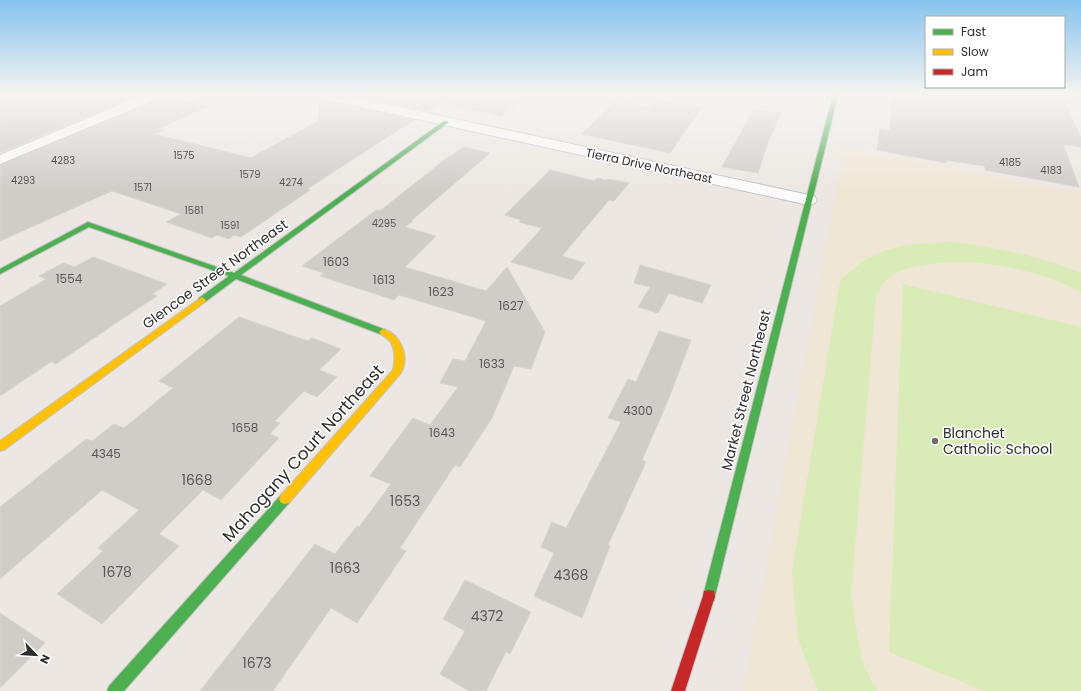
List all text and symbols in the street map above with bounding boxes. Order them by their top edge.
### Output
legend [925,16,1065,88]
text: Fast [961,23,986,40]
text: Slow [961,43,989,60]
text: Jam [961,63,988,80]
street label: Tierra Drive Northeast [584,144,714,187]
house number: 1575 [173,148,195,163]
house number: 4283 [51,153,75,168]
house number: 4185 [999,155,1021,170]
house number: 4183 [1040,163,1062,178]
house number: 1579 [239,167,261,182]
house number: 4293 [11,173,35,188]
house number: 4274 [279,175,303,190]
house number: 1571 [134,180,152,195]
house number: 1581 [185,203,204,218]
street label: Glencoe Street Northeast [138,214,292,334]
house number: 4295 [372,216,396,231]
house number: 1591 [221,218,239,233]
house number: 1603 [323,253,349,270]
house number: 1554 [56,270,83,287]
house number: 1613 [373,271,395,288]
house number: 1623 [428,283,454,300]
house number: 1627 [499,297,524,314]
street label: Market Street Northeast [716,308,776,472]
house number: 1633 [479,355,505,372]
street label: Mahogany Court Northeast [217,359,389,547]
house number: 4300 [623,402,653,419]
house number: 1658 [232,419,258,436]
place label: Blanchet Catholic School [943,423,1052,459]
house number: 1643 [429,424,455,441]
marker: Blanchet Catholic School [930,436,940,446]
house number: 4345 [91,445,121,462]
house number: 1668 [181,470,213,490]
house number: 1653 [390,491,420,511]
house number: 1663 [330,558,360,578]
house number: 1678 [102,562,132,582]
house number: 4368 [554,565,589,585]
house number: 4372 [471,606,503,626]
north arrow [16,635,56,675]
text: N [36,652,54,666]
house number: 1673 [242,653,272,673]

